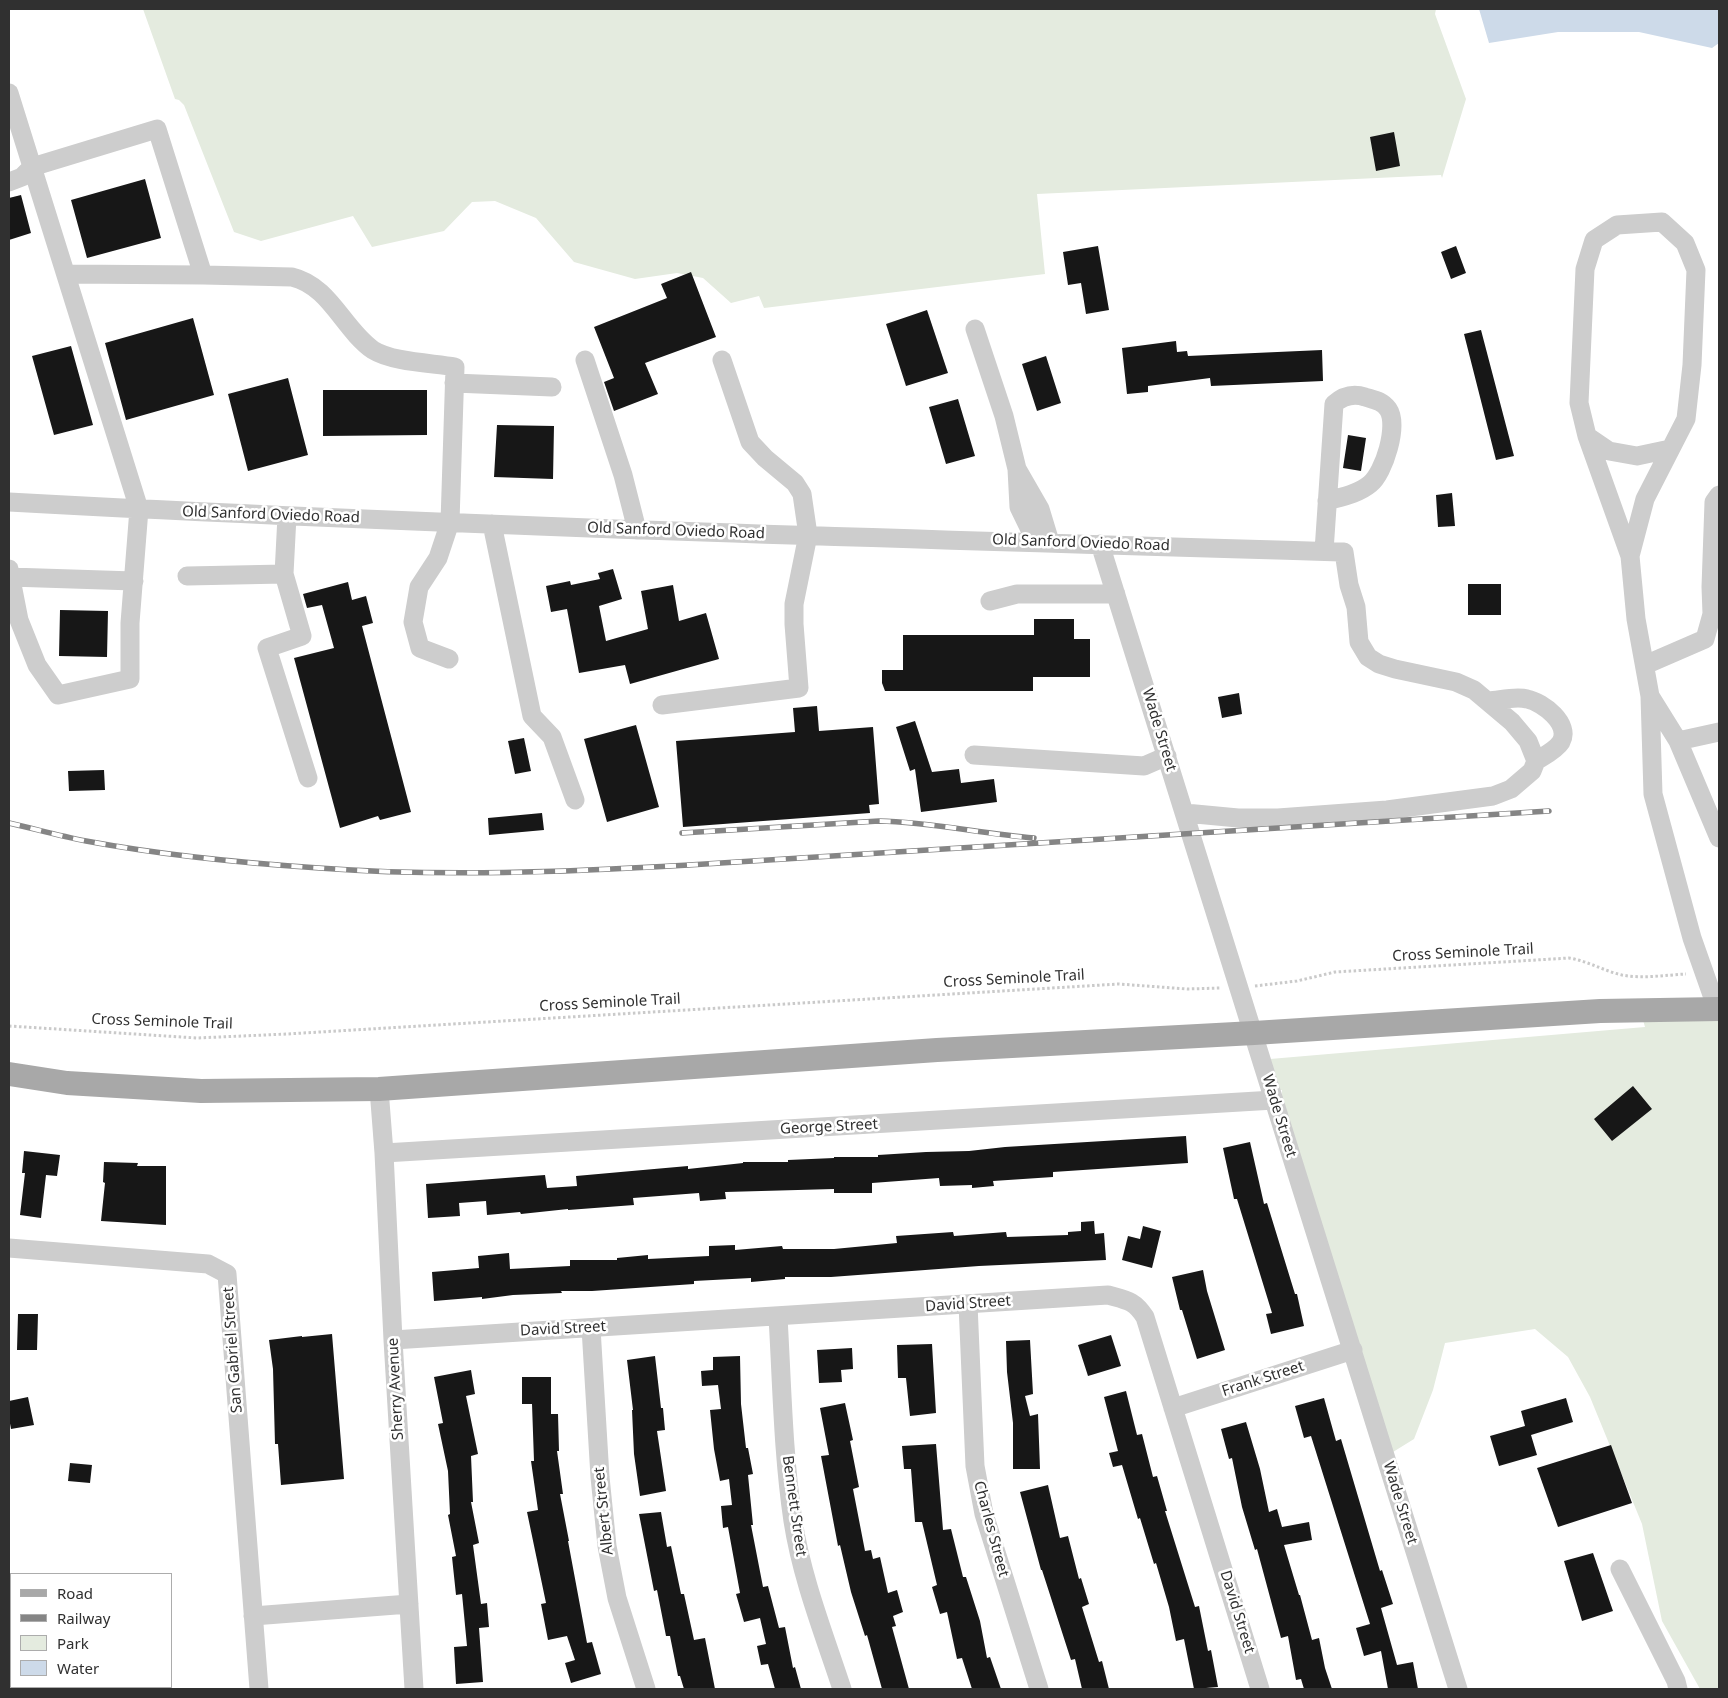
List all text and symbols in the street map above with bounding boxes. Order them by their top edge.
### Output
street label: Old Sanford Oviedo Road [182,503,360,527]
street label: Old Sanford Oviedo Road [587,519,765,543]
street label: Old Sanford Oviedo Road [992,531,1170,555]
street label: Wade Street [1138,686,1180,774]
street label: Cross Seminole Trail [1392,940,1534,966]
street label: Cross Seminole Trail [943,966,1085,992]
street label: Cross Seminole Trail [539,990,681,1016]
street label: Cross Seminole Trail [91,1011,233,1033]
street label: Wade Street [1258,1072,1300,1160]
street label: George Street [780,1115,878,1139]
street label: San Gabriel Street [220,1286,246,1414]
street label: David Street [925,1292,1011,1316]
street label: David Street [520,1318,606,1340]
street label: Sherry Avenue [384,1337,408,1441]
street label: Frank Street [1220,1357,1306,1401]
street label: Bennett Street [778,1454,810,1558]
street label: Wade Street [1379,1459,1421,1547]
street label: Albert Street [590,1466,618,1556]
street label: Charles Street [970,1479,1012,1579]
street label: David Street [1216,1568,1258,1656]
legend [10,1573,172,1688]
text: Road [57,1583,93,1603]
text: Railway [57,1608,110,1628]
text: Park [57,1633,89,1653]
text: Water [57,1658,99,1678]

